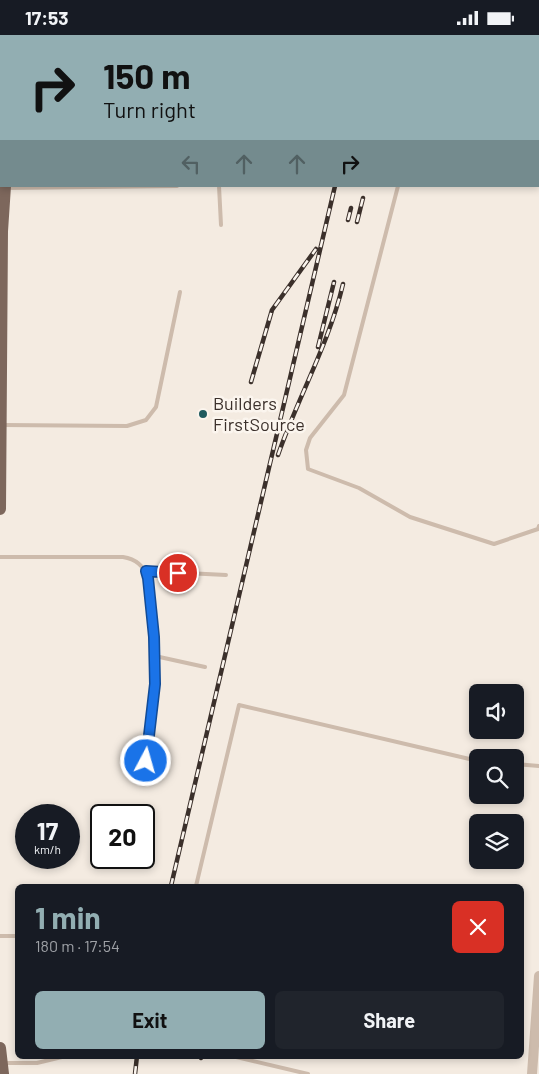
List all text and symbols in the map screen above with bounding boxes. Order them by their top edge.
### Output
text: 17:53 [25,6,69,29]
text: 150 m [103,54,190,96]
icon: right [20,55,85,120]
text: Turn right [103,96,196,122]
icon: left [177,150,205,178]
icon: ahead [230,150,258,178]
icon: ahead [283,150,311,178]
icon: right [336,150,364,178]
place label: Builders FirstSource [213,392,305,435]
marker: Builders FirstSource [197,408,209,420]
pin [157,552,199,594]
icon: arrive [164,559,192,587]
map controls [469,684,524,869]
button: sound [469,684,524,739]
position arrow [119,734,171,786]
button: search [469,749,524,804]
speed limit sign: 20 [90,804,155,869]
button: layers [469,814,524,869]
text: 17 [37,815,58,845]
text: km/h [34,842,61,856]
text: 1 min [35,899,101,935]
button: close [452,901,504,953]
text: 180 m · 17:54 [35,936,120,955]
button: Exit [35,991,265,1049]
button: Share [275,991,504,1049]

